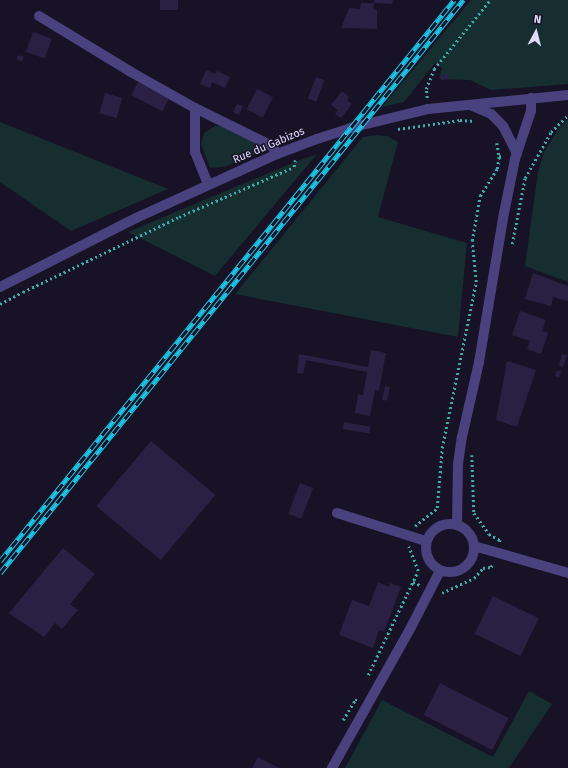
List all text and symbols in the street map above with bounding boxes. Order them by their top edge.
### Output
north arrow [516,12,556,52]
text: N [533,13,542,26]
street label: Rue du Gabizos [231,125,307,167]

